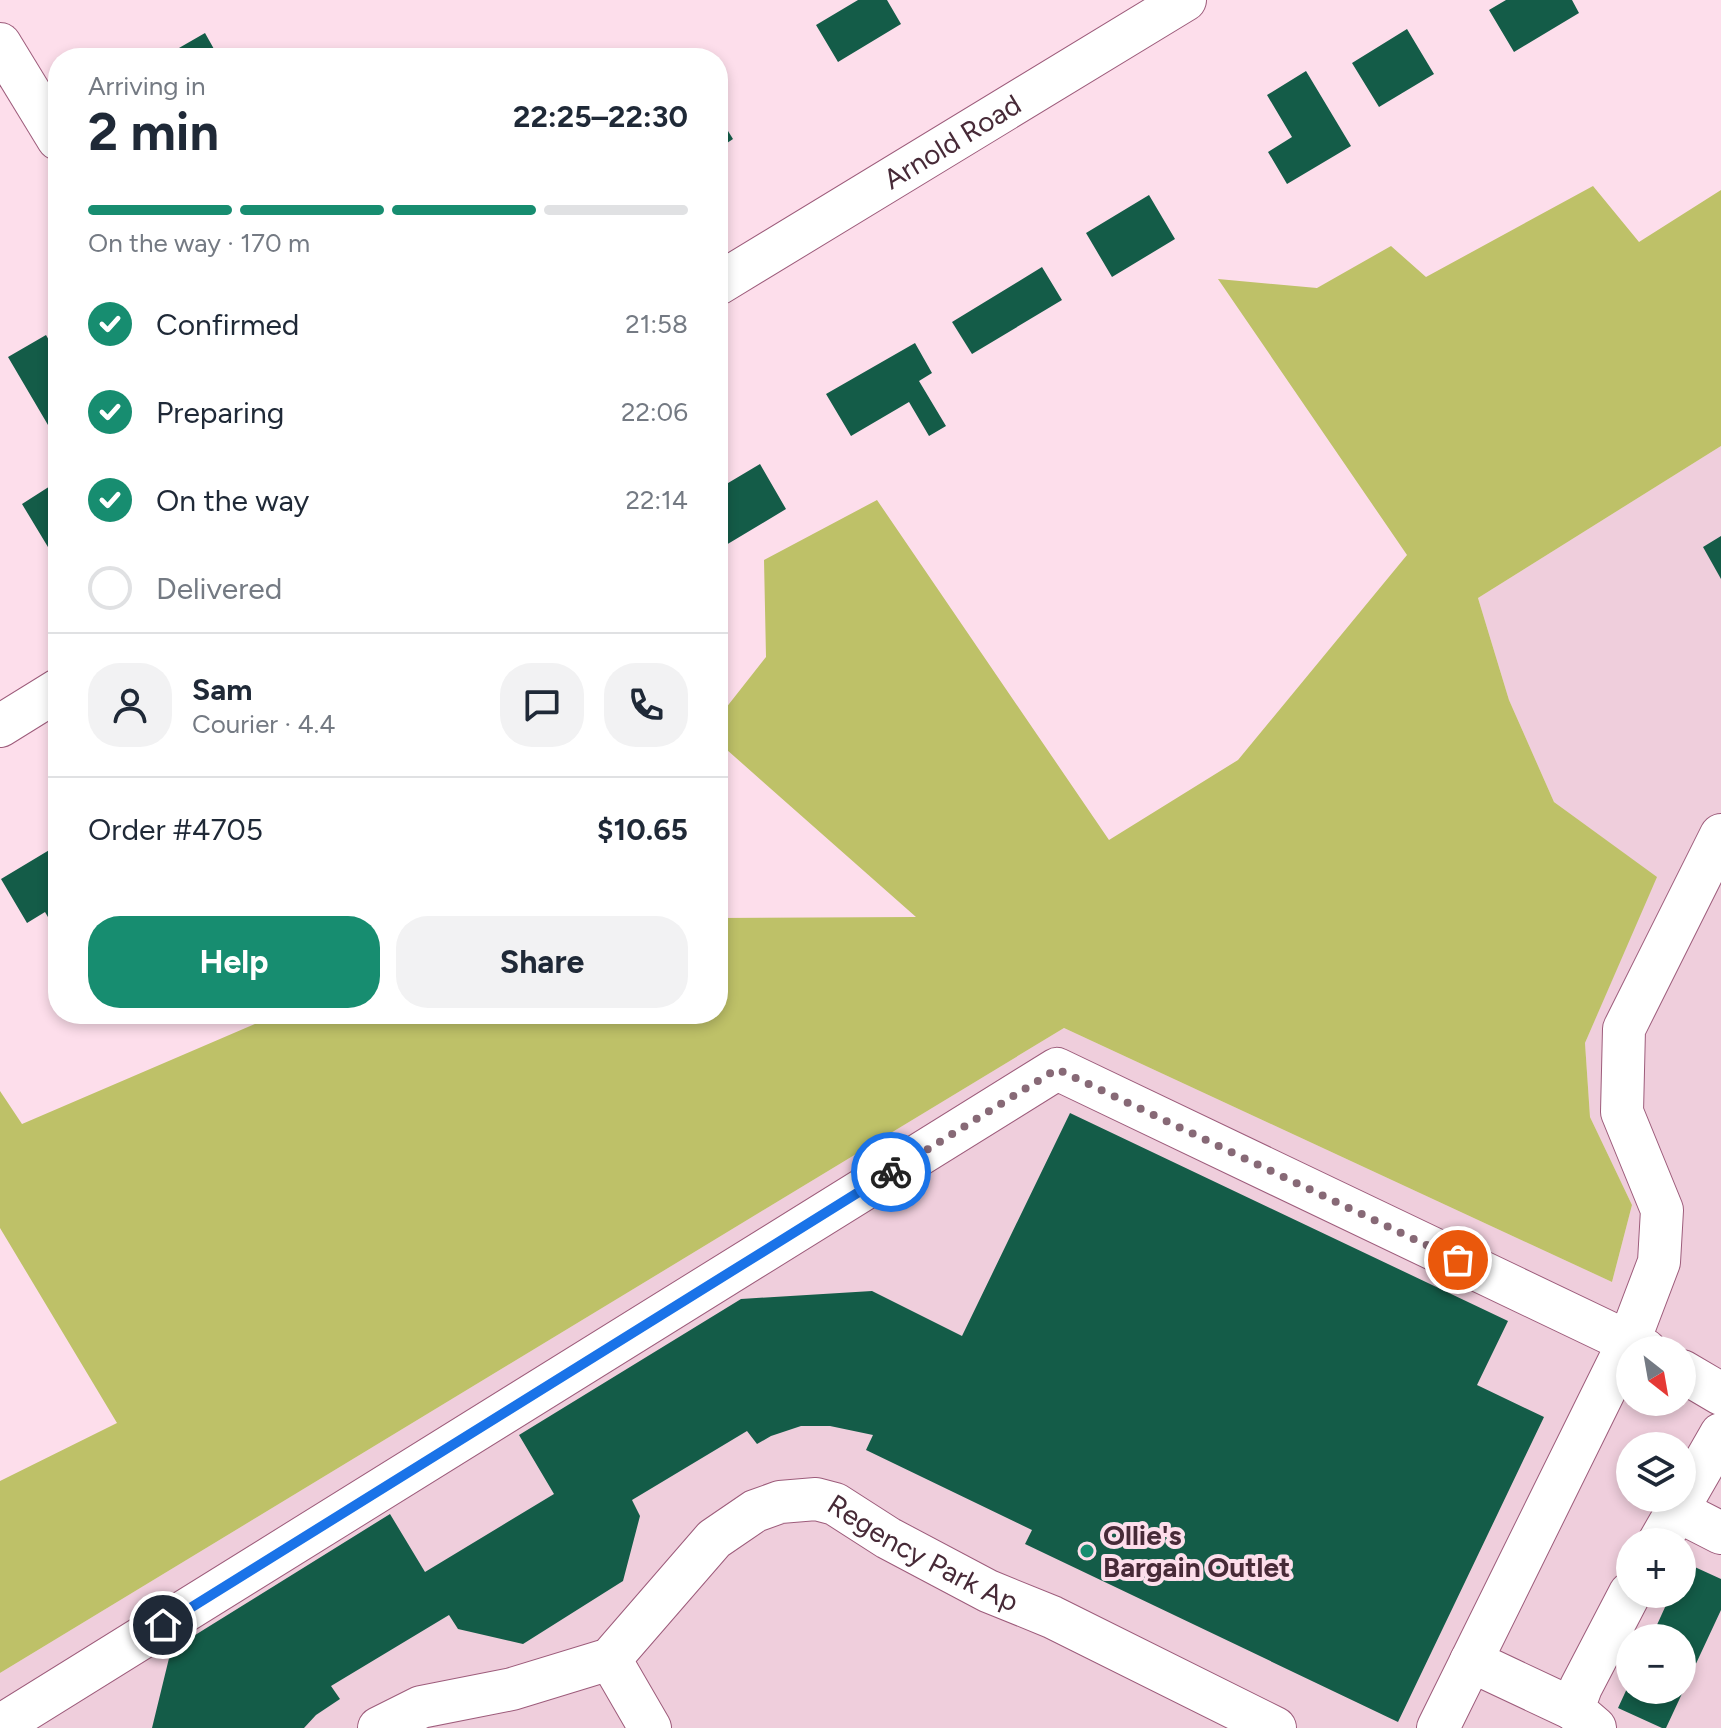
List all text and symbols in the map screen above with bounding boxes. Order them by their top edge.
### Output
text: Arriving in [88,70,206,102]
street label: Arnold Road [877,87,1027,196]
text: 22:25–22:30 [513,98,688,135]
text: 2 min [88,101,219,163]
text: On the way · 170 m [88,227,310,259]
icon: check [88,302,132,346]
text: Confirmed [156,306,299,343]
text: 21:58 [625,308,688,340]
icon: check [88,390,132,434]
text: Preparing [156,394,284,431]
text: 22:06 [621,396,688,428]
icon: check [88,478,132,522]
text: On the way [156,482,309,519]
text: 22:14 [625,484,688,516]
text: Delivered [156,570,282,607]
button: person [88,663,172,747]
button: chat [500,663,584,747]
button: phone [604,663,688,747]
text: Sam [192,671,252,708]
text: Courier · 4.4 [192,708,335,740]
text: Order #4705 [88,811,263,848]
text: $10.65 [597,811,688,848]
button: Help [88,916,380,1008]
button: Share [396,916,688,1008]
courier [851,1132,931,1212]
icon: bike [869,1150,913,1194]
pin [1424,1226,1492,1294]
icon: bag [1436,1238,1480,1282]
north arrow [1616,1336,1696,1416]
map controls [1616,1336,1696,1704]
button: layers [1616,1432,1696,1512]
street label: Regency Park Ap [821,1487,1023,1618]
place label: Ollie's Bargain Outlet [1103,1518,1290,1584]
button: + [1616,1528,1696,1608]
marker: Ollie's Bargain Outlet [1078,1542,1096,1560]
pin [129,1591,197,1659]
icon: home [141,1603,185,1647]
button: − [1616,1624,1696,1704]

